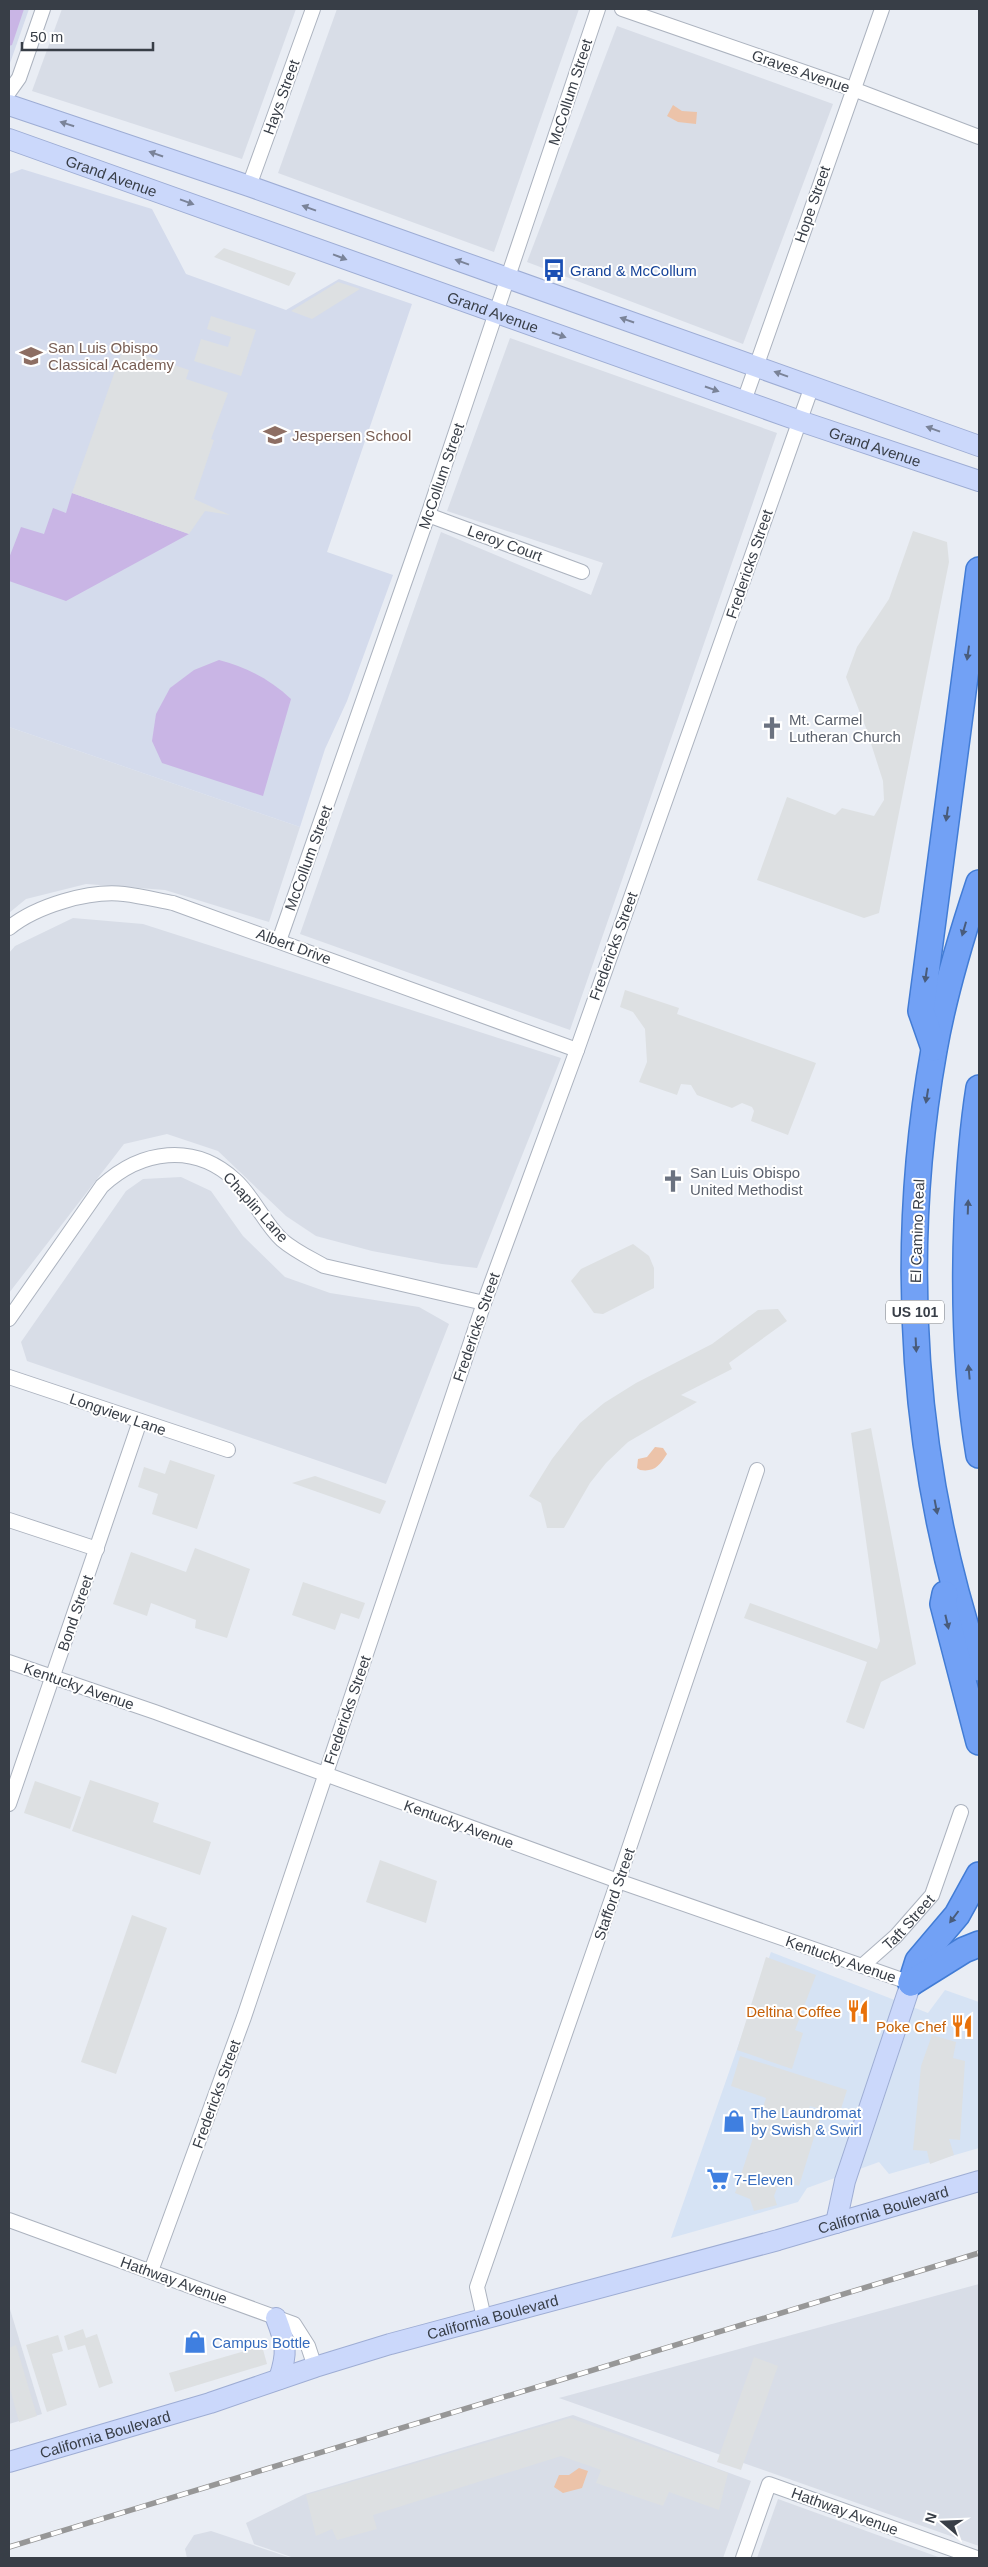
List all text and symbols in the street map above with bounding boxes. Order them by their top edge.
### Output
scale bar [22,20,154,52]
text: 50 m [30,28,63,45]
street label: McCollum Street [545,36,595,147]
street label: Graves Avenue [750,46,852,96]
street label: Hays Street [260,56,303,137]
one-way arrow [59,119,74,127]
one-way arrow [148,150,163,158]
street label: Grand Avenue [64,152,160,200]
street label: Hope Street [791,163,833,245]
one-way arrow [179,199,194,206]
one-way arrow [302,204,317,211]
one-way arrow [333,253,348,261]
bus stop icon: Grand & McCollum [541,257,567,283]
one-way arrow [455,258,470,265]
place label: Grand & McCollum [570,262,697,279]
street label: Grand Avenue [445,288,541,336]
one-way arrow [620,316,635,323]
one-way arrow [551,332,566,339]
place label: San Luis Obispo Classical Academy [48,339,174,373]
school or university icon: San Luis Obispo Classical Academy [18,343,44,369]
one-way arrow [773,370,788,377]
one-way arrow [705,385,720,393]
street label: McCollum Street [415,420,467,531]
school or university icon: Jespersen School [262,422,288,448]
street label: Grand Avenue [827,423,923,469]
one-way arrow [926,425,941,432]
place label: Jespersen School [292,427,411,444]
street label: Fredericks Street [722,506,776,621]
street label: Leroy Court [465,522,546,565]
one-way arrow [964,646,972,662]
place label: Mt. Carmel Lutheran Church [789,711,901,745]
church icon: Mt. Carmel Lutheran Church [759,715,785,741]
street label: McCollum Street [281,802,335,913]
one-way arrow [943,807,951,823]
street label: Fredericks Street [585,889,641,1003]
one-way arrow [960,922,968,937]
street label: Albert Drive [254,925,334,967]
one-way arrow [922,968,930,984]
one-way arrow [922,1088,930,1104]
place label: San Luis Obispo United Methodist [690,1164,803,1198]
street label: Chaplin Lane [220,1168,292,1246]
church icon: San Luis Obispo United Methodist [660,1168,686,1194]
street label: El Camino Real [907,1179,927,1283]
one-way arrow [964,1198,972,1214]
street label: Fredericks Street [449,1269,503,1384]
road number: US 101 [886,1300,944,1324]
one-way arrow [913,1338,921,1354]
one-way arrow [965,1364,973,1380]
street label: Longview Lane [68,1390,168,1438]
one-way arrow [932,1499,940,1514]
street label: Bond Street [54,1572,96,1653]
one-way arrow [943,1615,951,1630]
street label: Fredericks Street [320,1652,374,1767]
street label: Kentucky Avenue [22,1659,136,1713]
street label: Kentucky Avenue [402,1796,516,1852]
street label: Stafford Street [590,1845,638,1942]
street label: Taft Street [879,1890,938,1953]
one-way arrow [949,1910,960,1923]
street label: Kentucky Avenue [784,1932,898,1986]
restaurant icon: Deltina Coffee [845,1998,871,2024]
place label: Deltina Coffee [746,2003,841,2020]
restaurant icon: Poke Chef [949,2013,975,2039]
place label: Poke Chef [876,2018,947,2035]
street label: Fredericks Street [188,2037,244,2151]
place label: The Laundromat by Swish & Swirl [751,2104,862,2138]
shop icon: The Laundromat by Swish & Swirl [721,2108,747,2134]
supermarket icon: 7-Eleven [705,2166,731,2192]
place label: 7-Eleven [734,2171,793,2188]
street label: California Boulevard [816,2182,950,2236]
street label: Hathway Avenue [118,2253,230,2307]
street label: California Boulevard [425,2291,560,2342]
shop icon: Campus Bottle [182,2329,208,2355]
place label: Campus Bottle [212,2334,310,2351]
street label: California Boulevard [38,2407,172,2461]
street label: Hathway Avenue [789,2484,901,2538]
north arrow [918,2497,968,2547]
text: N [921,2510,940,2525]

